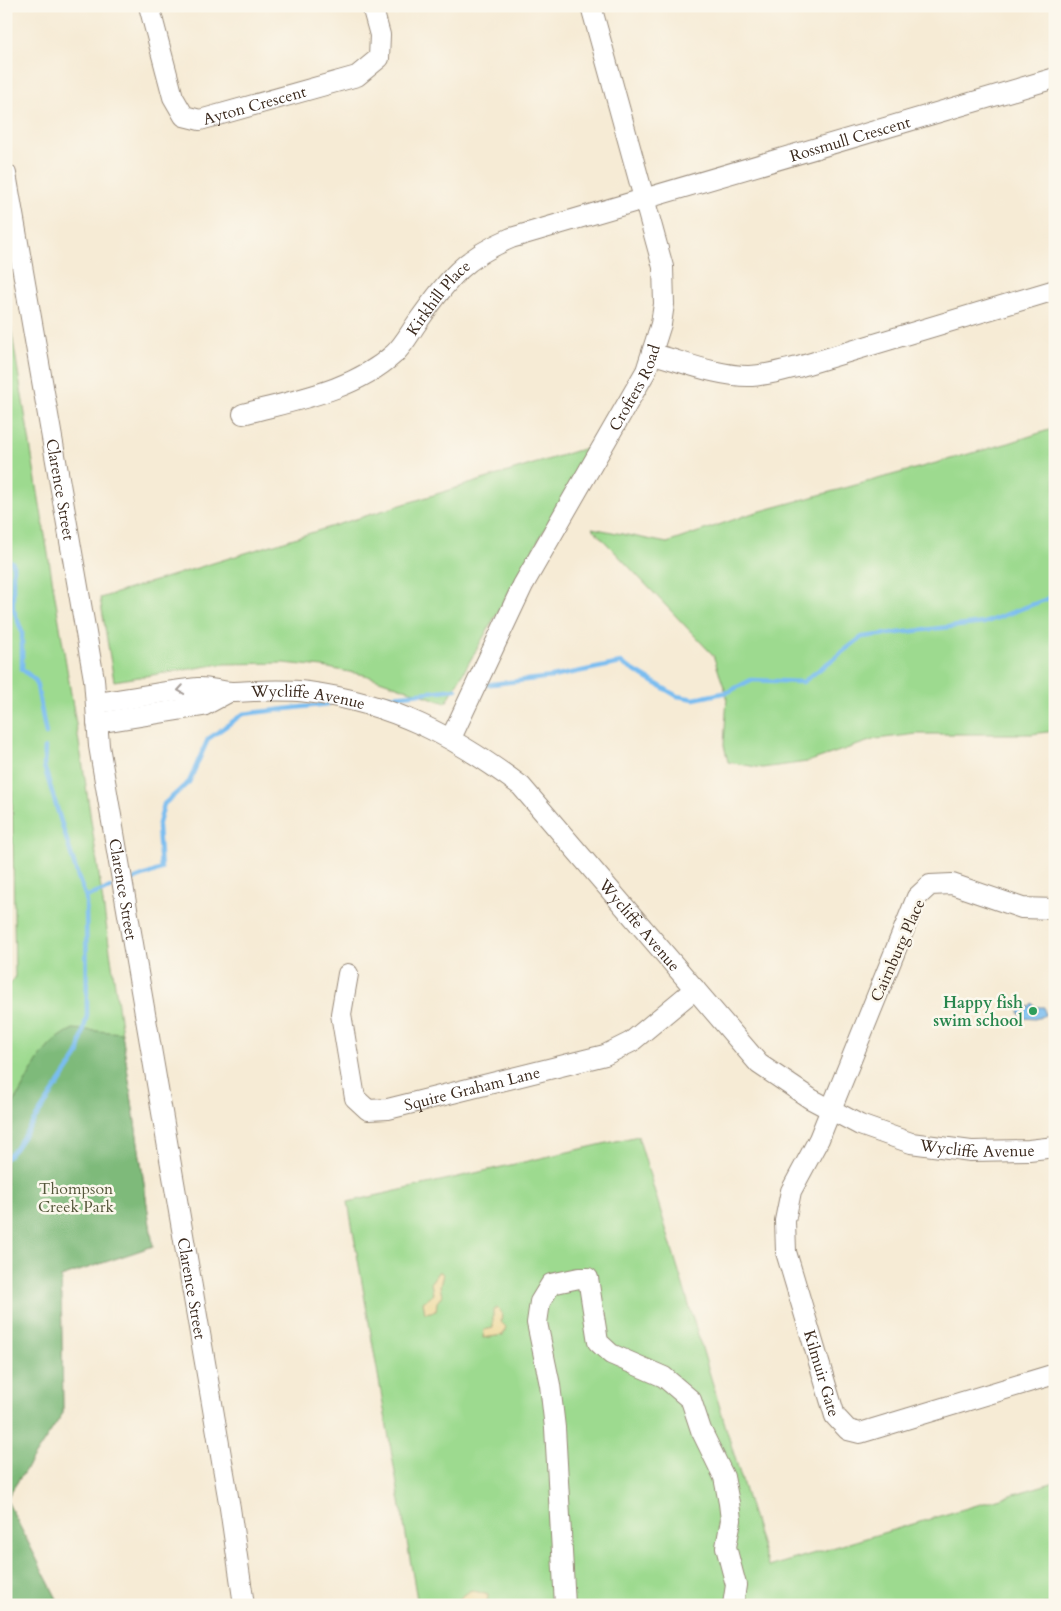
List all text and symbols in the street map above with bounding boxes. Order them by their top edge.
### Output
street label: Ayton Crescent [200,81,309,131]
street label: Rossmull Crescent [787,111,913,167]
street label: Kirkhill Place [402,255,475,340]
street label: Crofters Road [604,341,666,435]
street label: Clarence Street [40,437,80,542]
street label: Wycliffe Avenue [250,680,368,715]
one-way arrow [176,685,185,695]
street label: Clarence Street [103,837,142,942]
street label: Wycliffe Avenue [593,874,685,976]
street label: Cairnburg Place [865,896,930,1005]
place label: Happy fish swim school [933,992,1023,1032]
marker: Happy fish swim school [1027,1005,1039,1017]
street label: Squire Graham Lane [402,1062,542,1117]
street label: Wycliffe Avenue [917,1134,1036,1163]
park label: Thompson Creek Park [38,1178,115,1218]
street label: Clarence Street [172,1236,211,1341]
street label: Kilmuir Gate [798,1328,845,1419]

